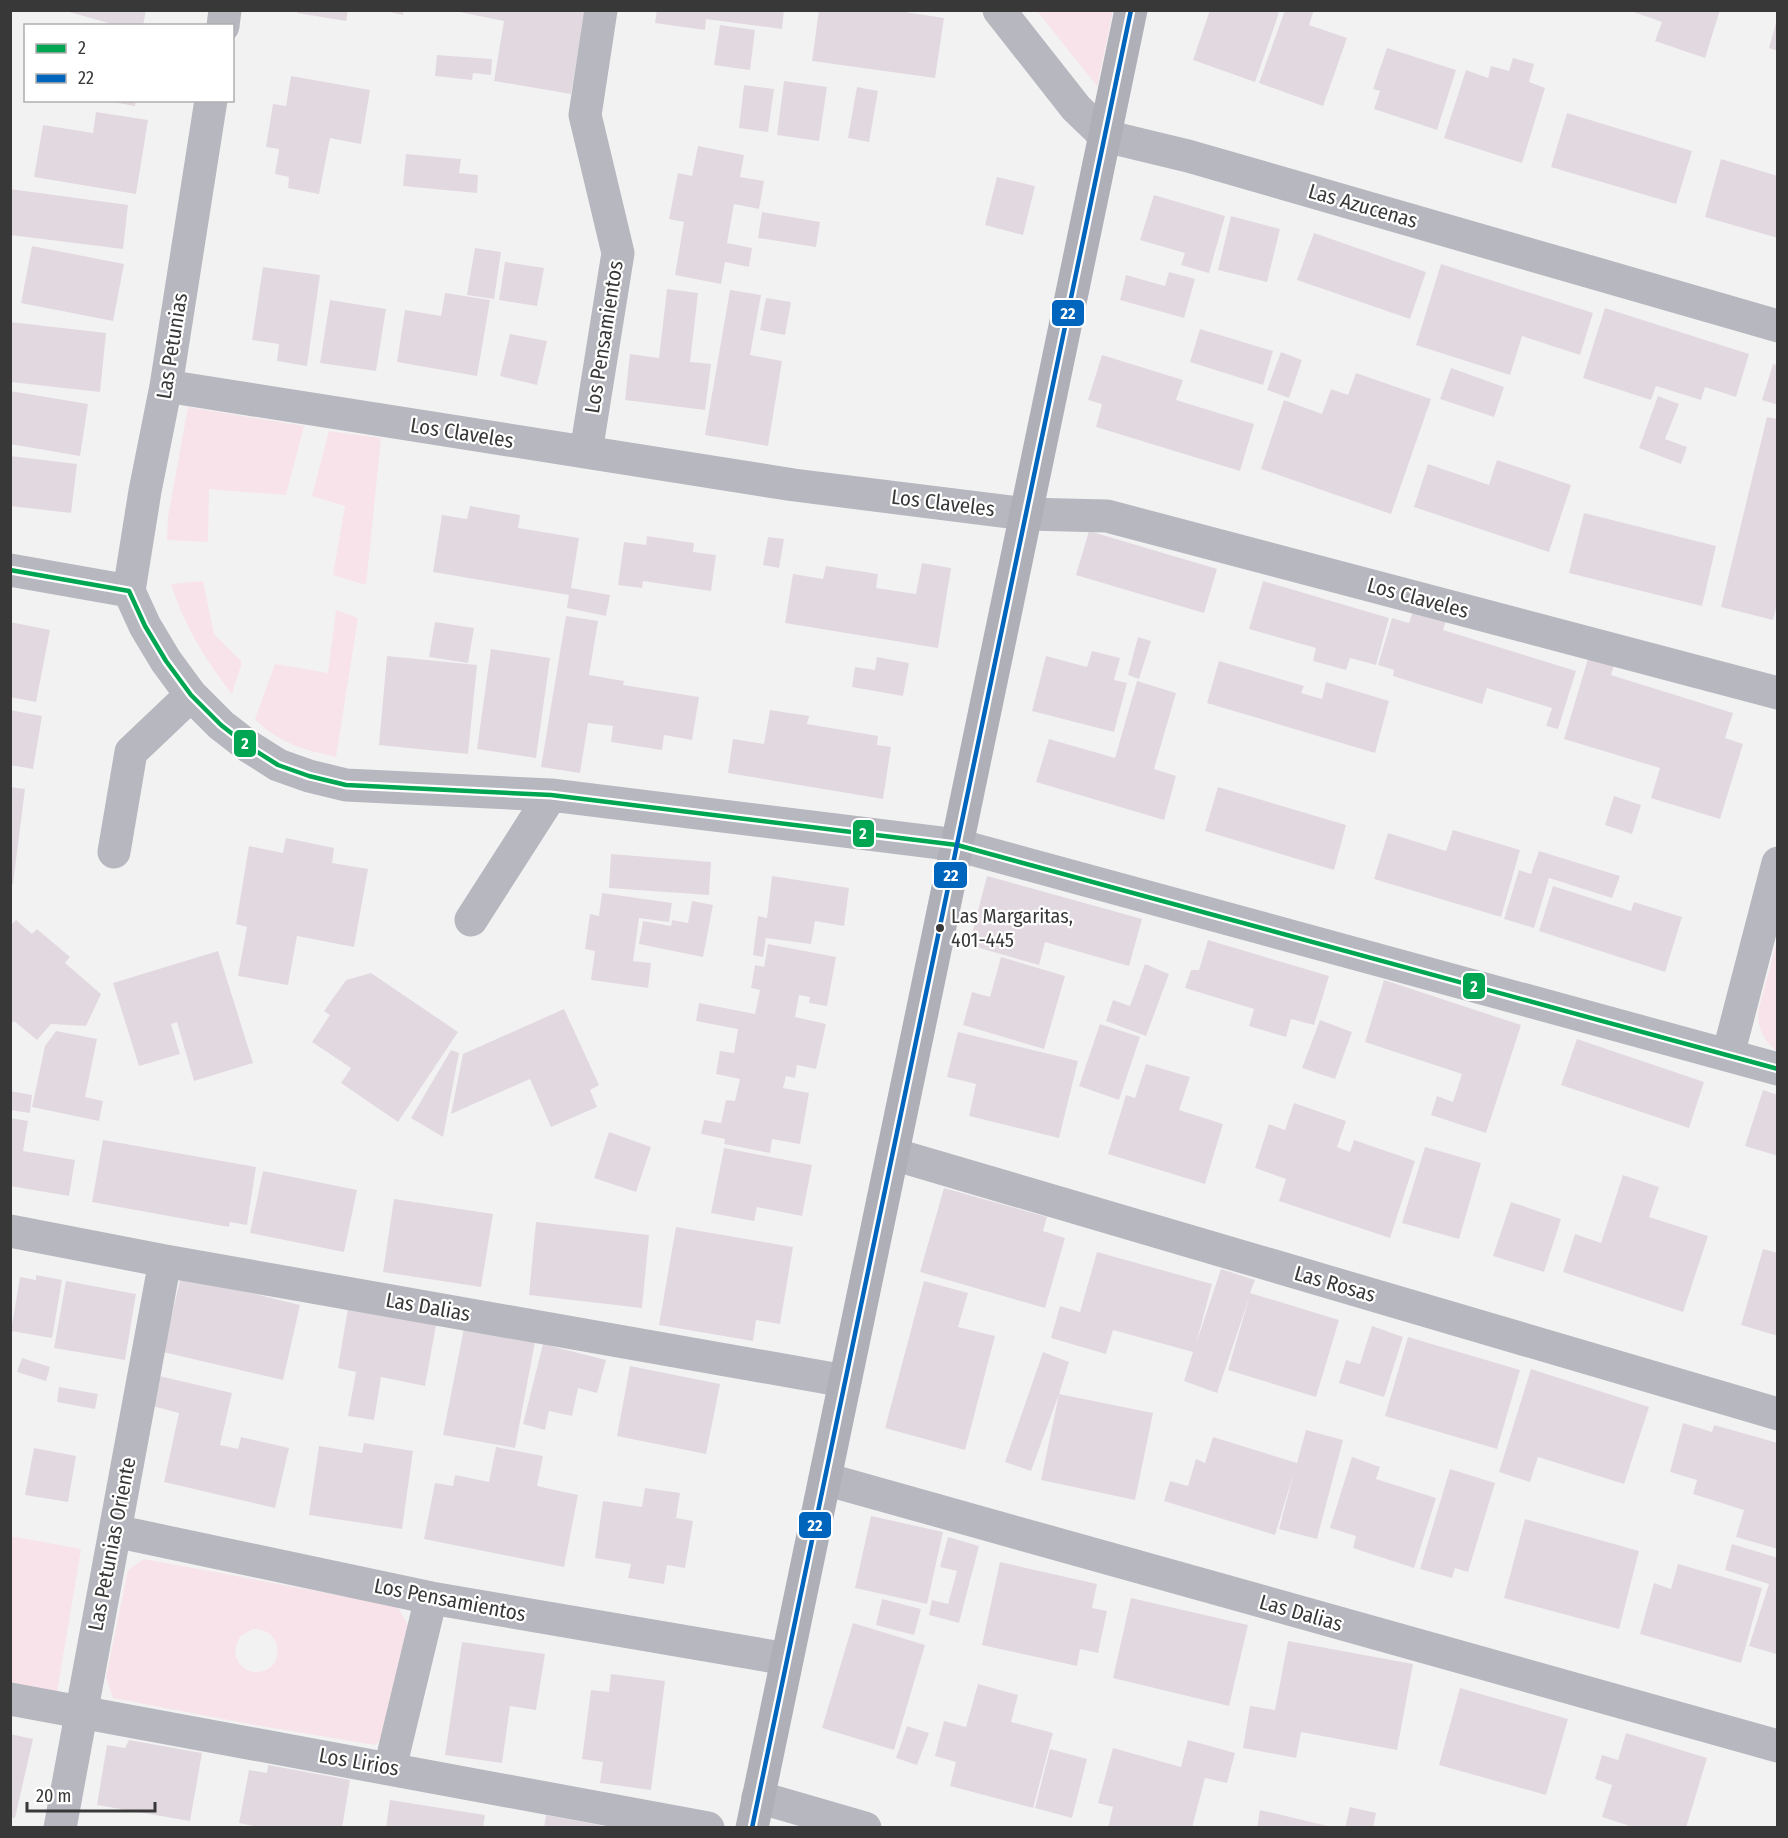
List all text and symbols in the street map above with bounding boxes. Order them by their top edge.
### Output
legend [24,24,234,102]
text: 2 [78,37,86,59]
text: 22 [78,67,94,89]
street label: Las Azucenas [1305,178,1421,234]
street label: Los Pensamientos [579,259,629,415]
street label: Las Petunias [151,291,193,401]
line badge: 22 [1051,299,1085,327]
text: 22 [1060,304,1076,323]
street label: Los Claveles [409,412,515,454]
street label: Los Claveles [890,484,996,522]
street label: Los Claveles [1364,572,1472,624]
line badge: 2 [233,729,257,758]
text: 2 [240,734,249,753]
line badge: 2 [852,819,875,848]
text: 2 [858,824,867,843]
line badge: 22 [933,861,968,889]
text: 22 [943,866,959,885]
place label: Las Margaritas, 401-445 [951,904,1073,952]
marker: Las Margaritas, 401-445 [934,922,946,934]
line badge: 2 [1462,972,1486,1000]
text: 2 [1469,977,1478,996]
street label: Las Rosas [1291,1260,1379,1308]
street label: Las Dalias [384,1287,472,1327]
street label: Las Petunias Oriente [82,1455,142,1633]
line badge: 22 [798,1511,832,1539]
text: 22 [807,1516,823,1535]
street label: Los Pensamientos [372,1573,528,1627]
street label: Las Dalias [1256,1589,1346,1637]
street label: Los Lirios [317,1742,401,1782]
scale bar [27,1775,154,1813]
text: 20 m [36,1785,71,1807]

